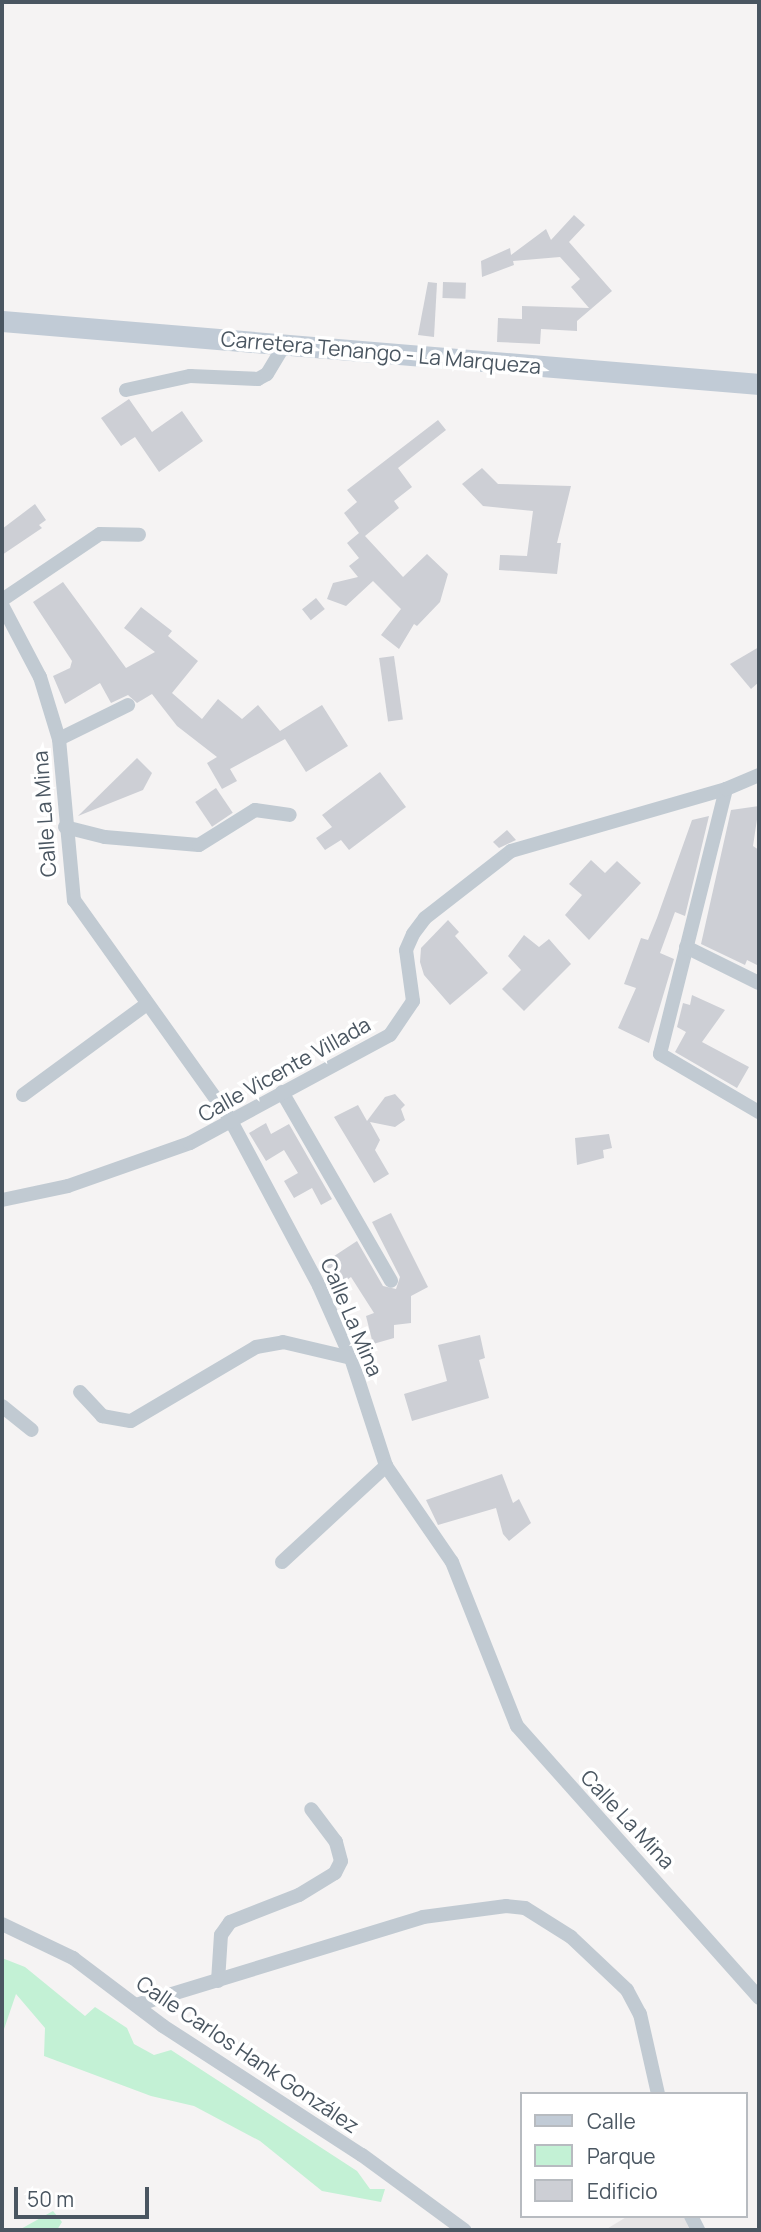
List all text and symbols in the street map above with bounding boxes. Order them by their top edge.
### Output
street label: Carretera Tenango - La Marqueza [220,325,542,379]
street label: Calle La Mina [27,750,61,878]
street label: Calle Vicente Villada [193,1011,375,1127]
street label: Calle La Mina [316,1254,388,1380]
street label: Calle La Mina [576,1764,680,1874]
street label: Calle Carlos Hank González [132,1970,364,2138]
legend [520,2092,747,2218]
text: Calle [587,2107,636,2135]
text: Parque [587,2142,656,2170]
scale bar [18,2172,152,2216]
text: Edificio [587,2177,658,2205]
text: 50 m [27,2185,74,2213]

